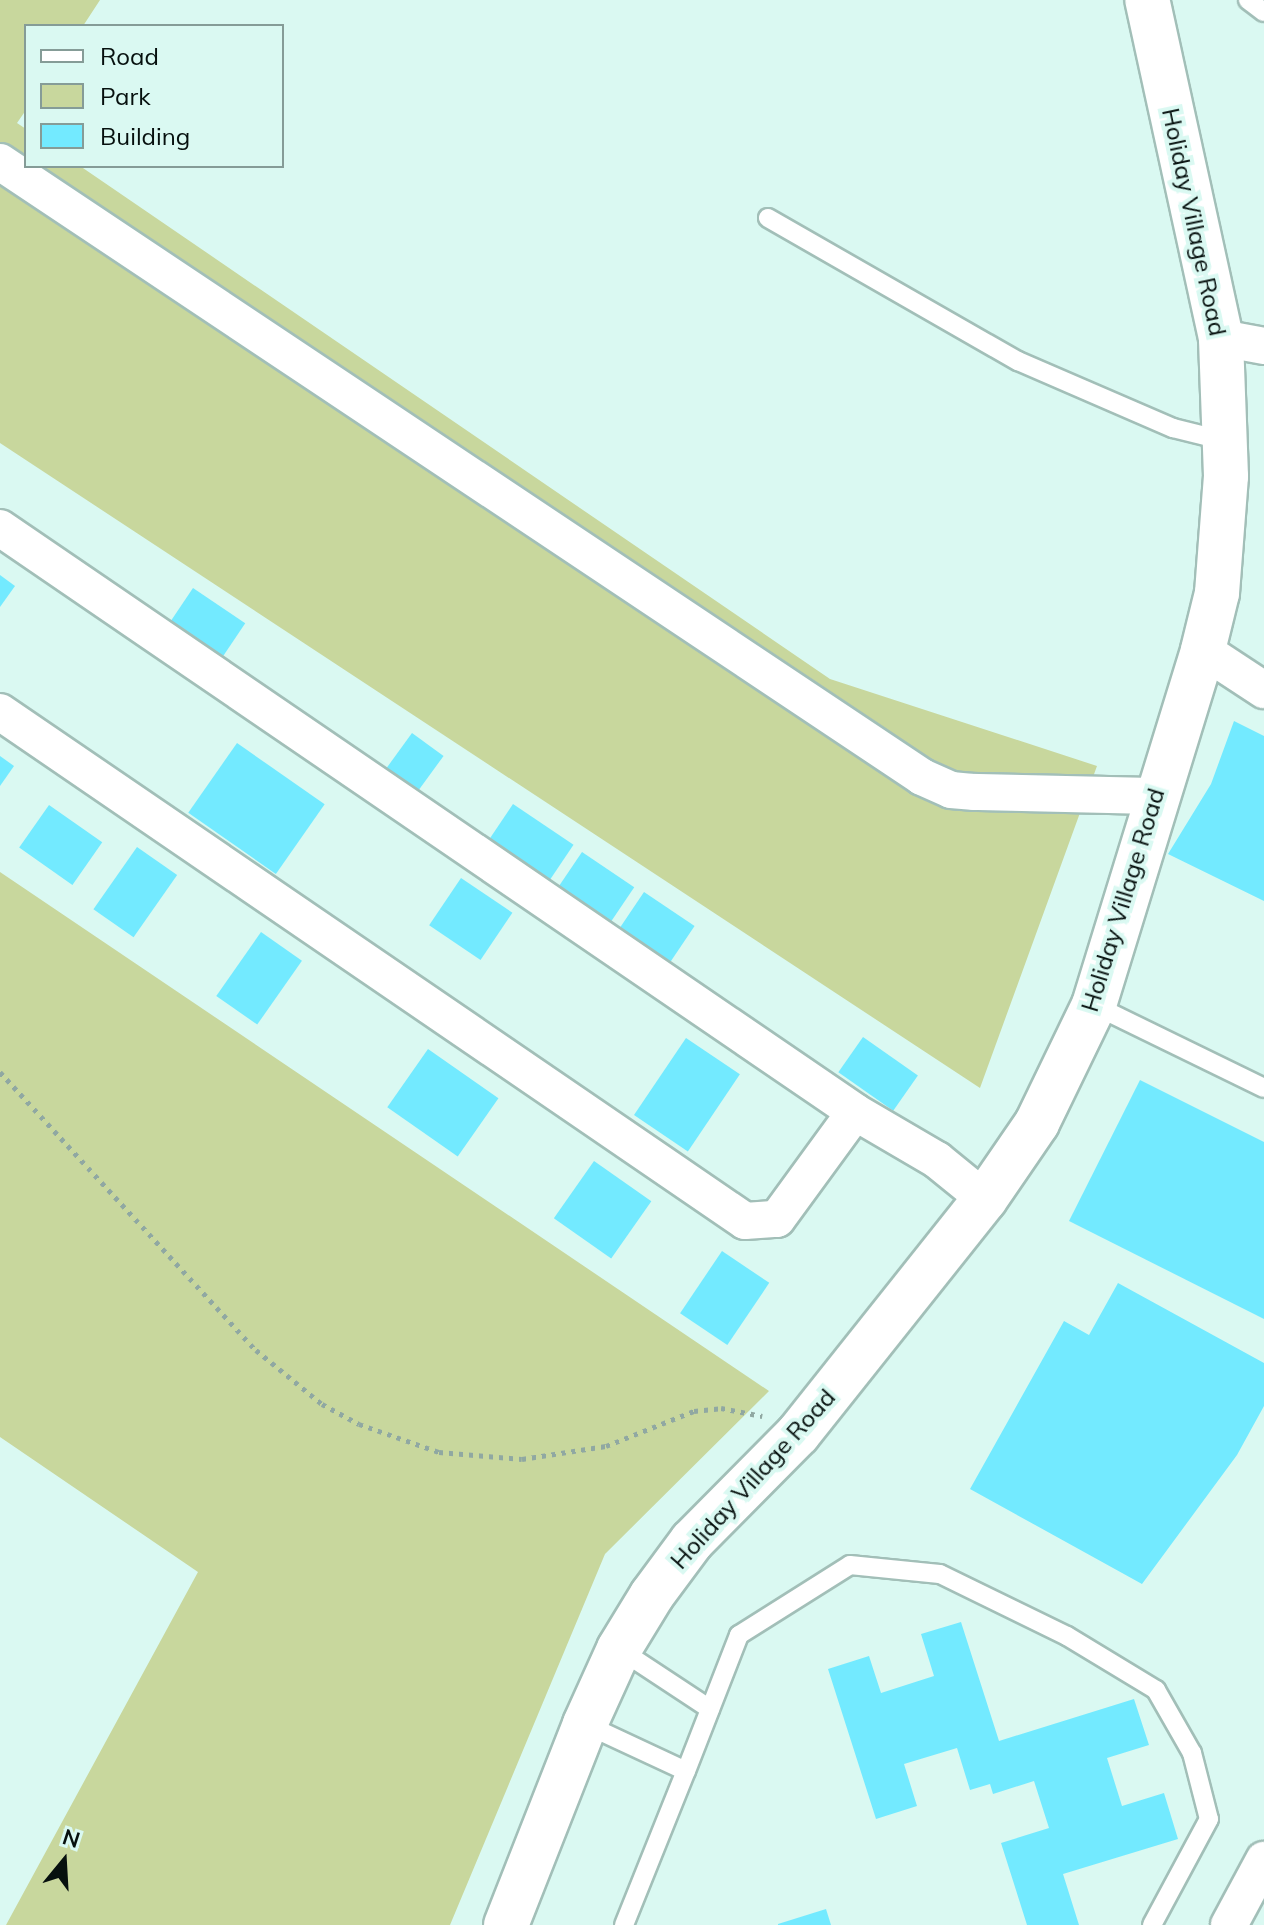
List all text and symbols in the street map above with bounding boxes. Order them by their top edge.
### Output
legend [24,24,284,168]
text: Road [100,41,159,71]
text: Park [100,81,151,111]
street label: Holiday Village Road [1156,105,1232,339]
text: Building [100,121,190,151]
street label: Holiday Village Road [1075,785,1171,1015]
street label: Holiday Village Road [665,1383,841,1575]
north arrow [24,1821,104,1901]
text: N [59,1822,84,1854]

